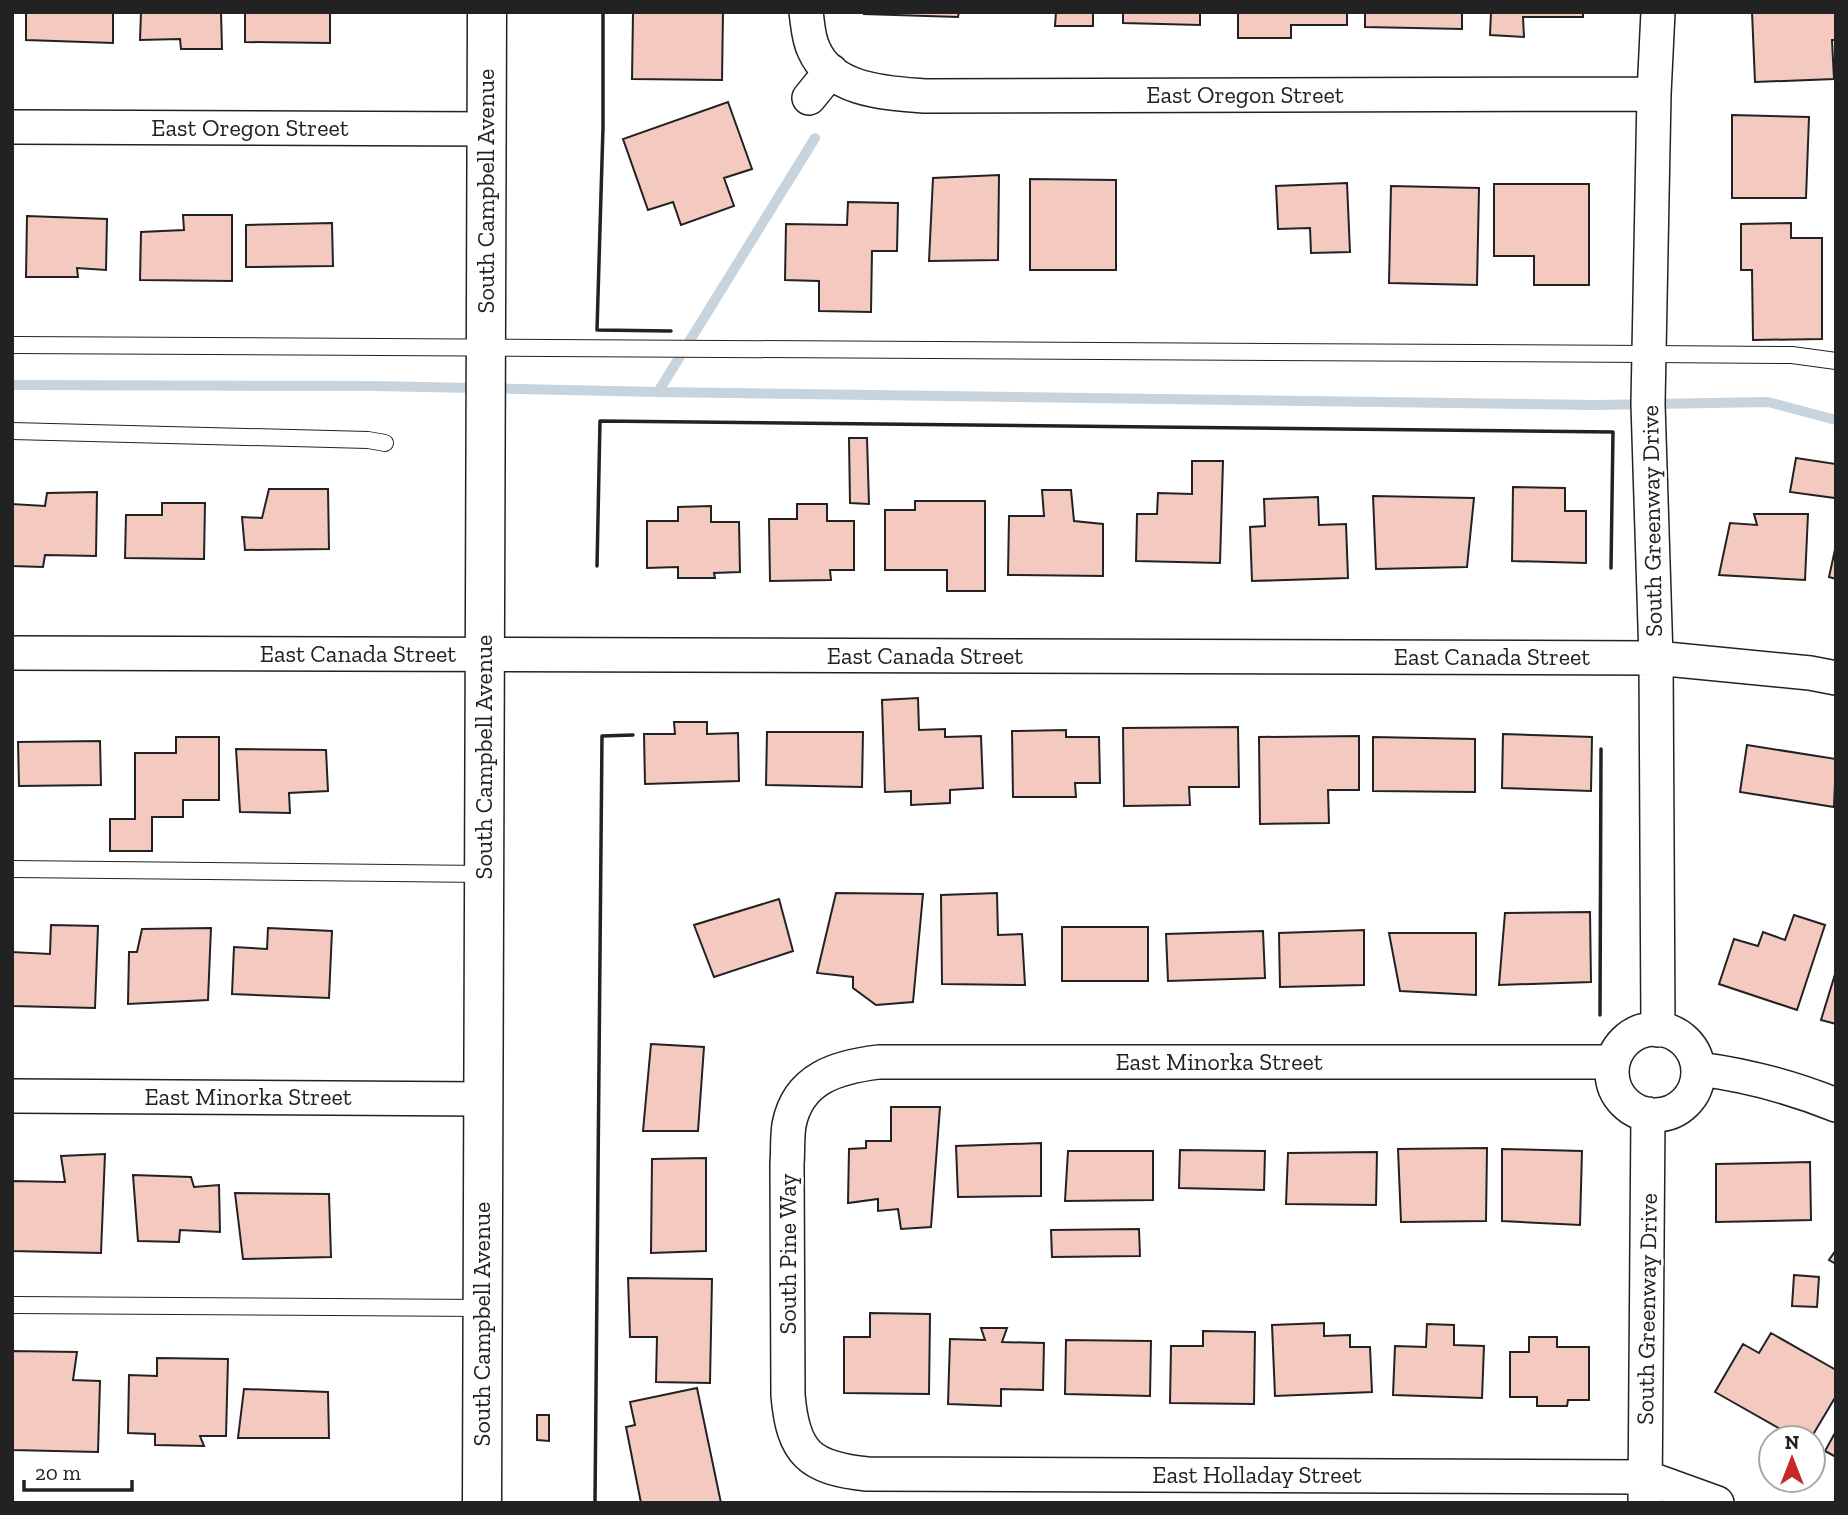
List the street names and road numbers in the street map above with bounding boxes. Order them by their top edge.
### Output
street label: South Campbell Avenue [471,69,500,313]
street label: East Oregon Street [1146,80,1344,109]
street label: East Oregon Street [151,113,349,142]
street label: South Greenway Drive [1635,405,1668,637]
street label: South Campbell Avenue [469,635,498,879]
street label: East Canada Street [260,639,456,668]
street label: East Canada Street [827,641,1023,670]
street label: East Canada Street [1394,642,1590,671]
street label: East Minorka Street [1115,1047,1323,1076]
street label: East Minorka Street [144,1082,352,1111]
street label: South Pine Way [773,1173,802,1335]
street label: South Greenway Drive [1630,1193,1663,1425]
street label: South Campbell Avenue [467,1202,496,1446]
street label: East Holladay Street [1152,1460,1362,1489]

